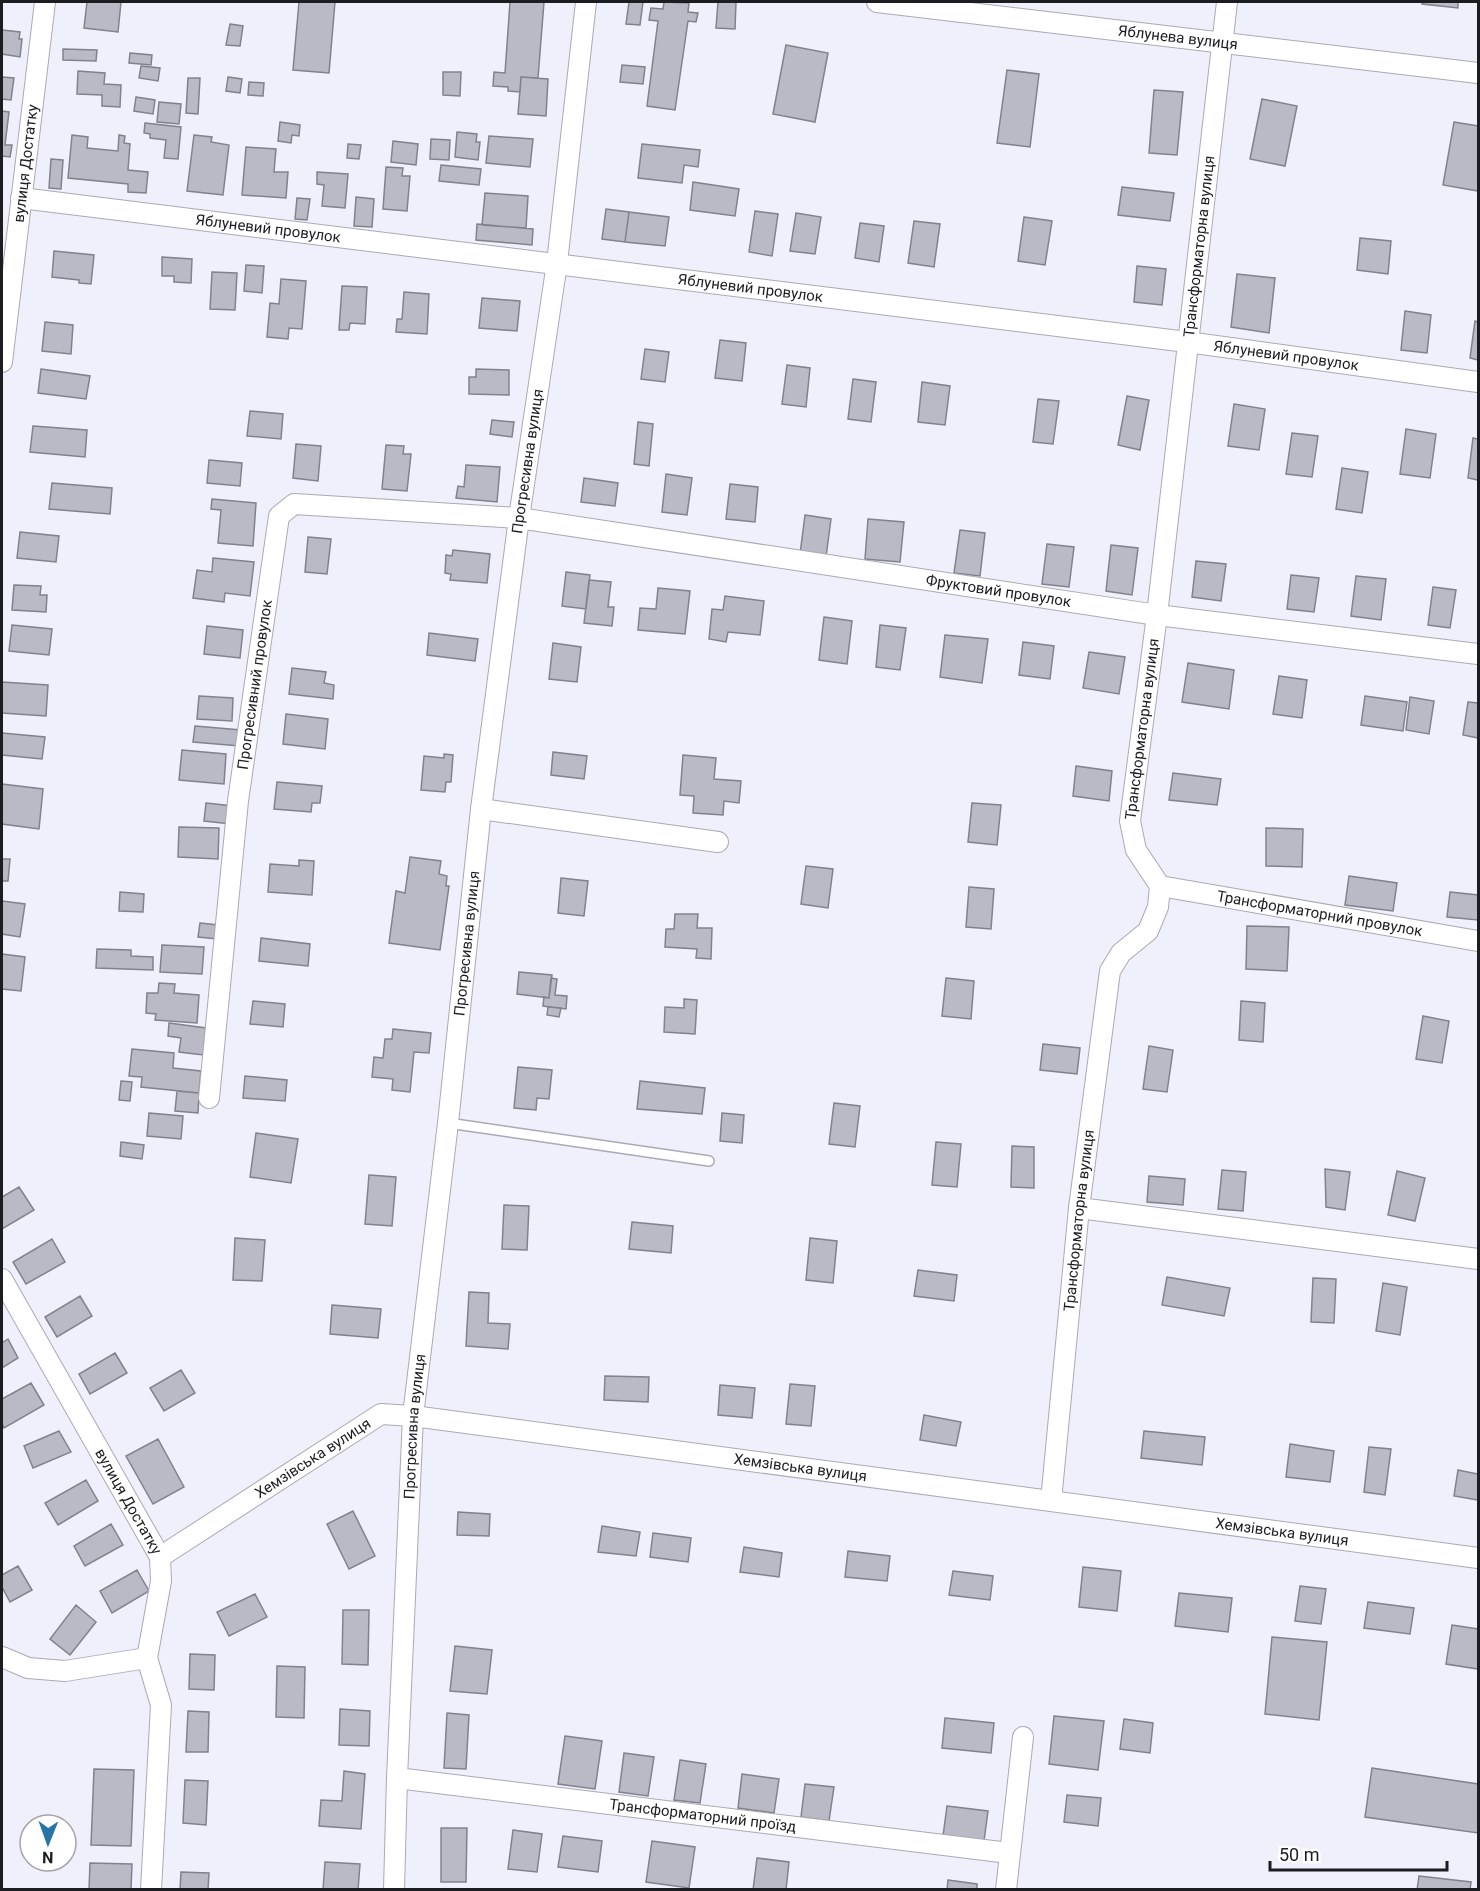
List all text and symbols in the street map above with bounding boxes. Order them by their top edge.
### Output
street label: Яблунева вулиця [1117,22,1239,54]
street label: вулиця Достатку [10,103,42,224]
street label: Трансформаторна вулиця [1180,155,1218,338]
street label: Яблуневий провулок [194,211,342,246]
street label: Яблуневий провулок [677,270,824,306]
street label: Яблуневий провулок [1213,337,1360,375]
street label: Прогресивна вулиця [508,388,547,535]
street label: Фруктовий провулок [925,571,1072,611]
street label: Прогресивний провулок [234,598,276,771]
street label: Трансформаторна вулиця [1121,637,1163,821]
street label: Прогресивна вулиця [450,870,483,1017]
street label: Трансформаторний провулок [1215,887,1424,940]
street label: Трансформаторна вулиця [1060,1128,1098,1312]
street label: Прогресивна вулиця [400,1353,429,1500]
street label: Хемзівська вулиця [252,1414,374,1502]
street label: вулиця Достатку [91,1445,166,1558]
street label: Хемзівська вулиця [733,1450,868,1485]
street label: Хемзівська вулиця [1214,1514,1350,1550]
street label: Трансформаторний проїзд [608,1795,797,1836]
north arrow [18,1813,78,1873]
scale bar [1270,1834,1447,1872]
text: 50 m [1279,1844,1319,1865]
text: N [42,1848,54,1867]

